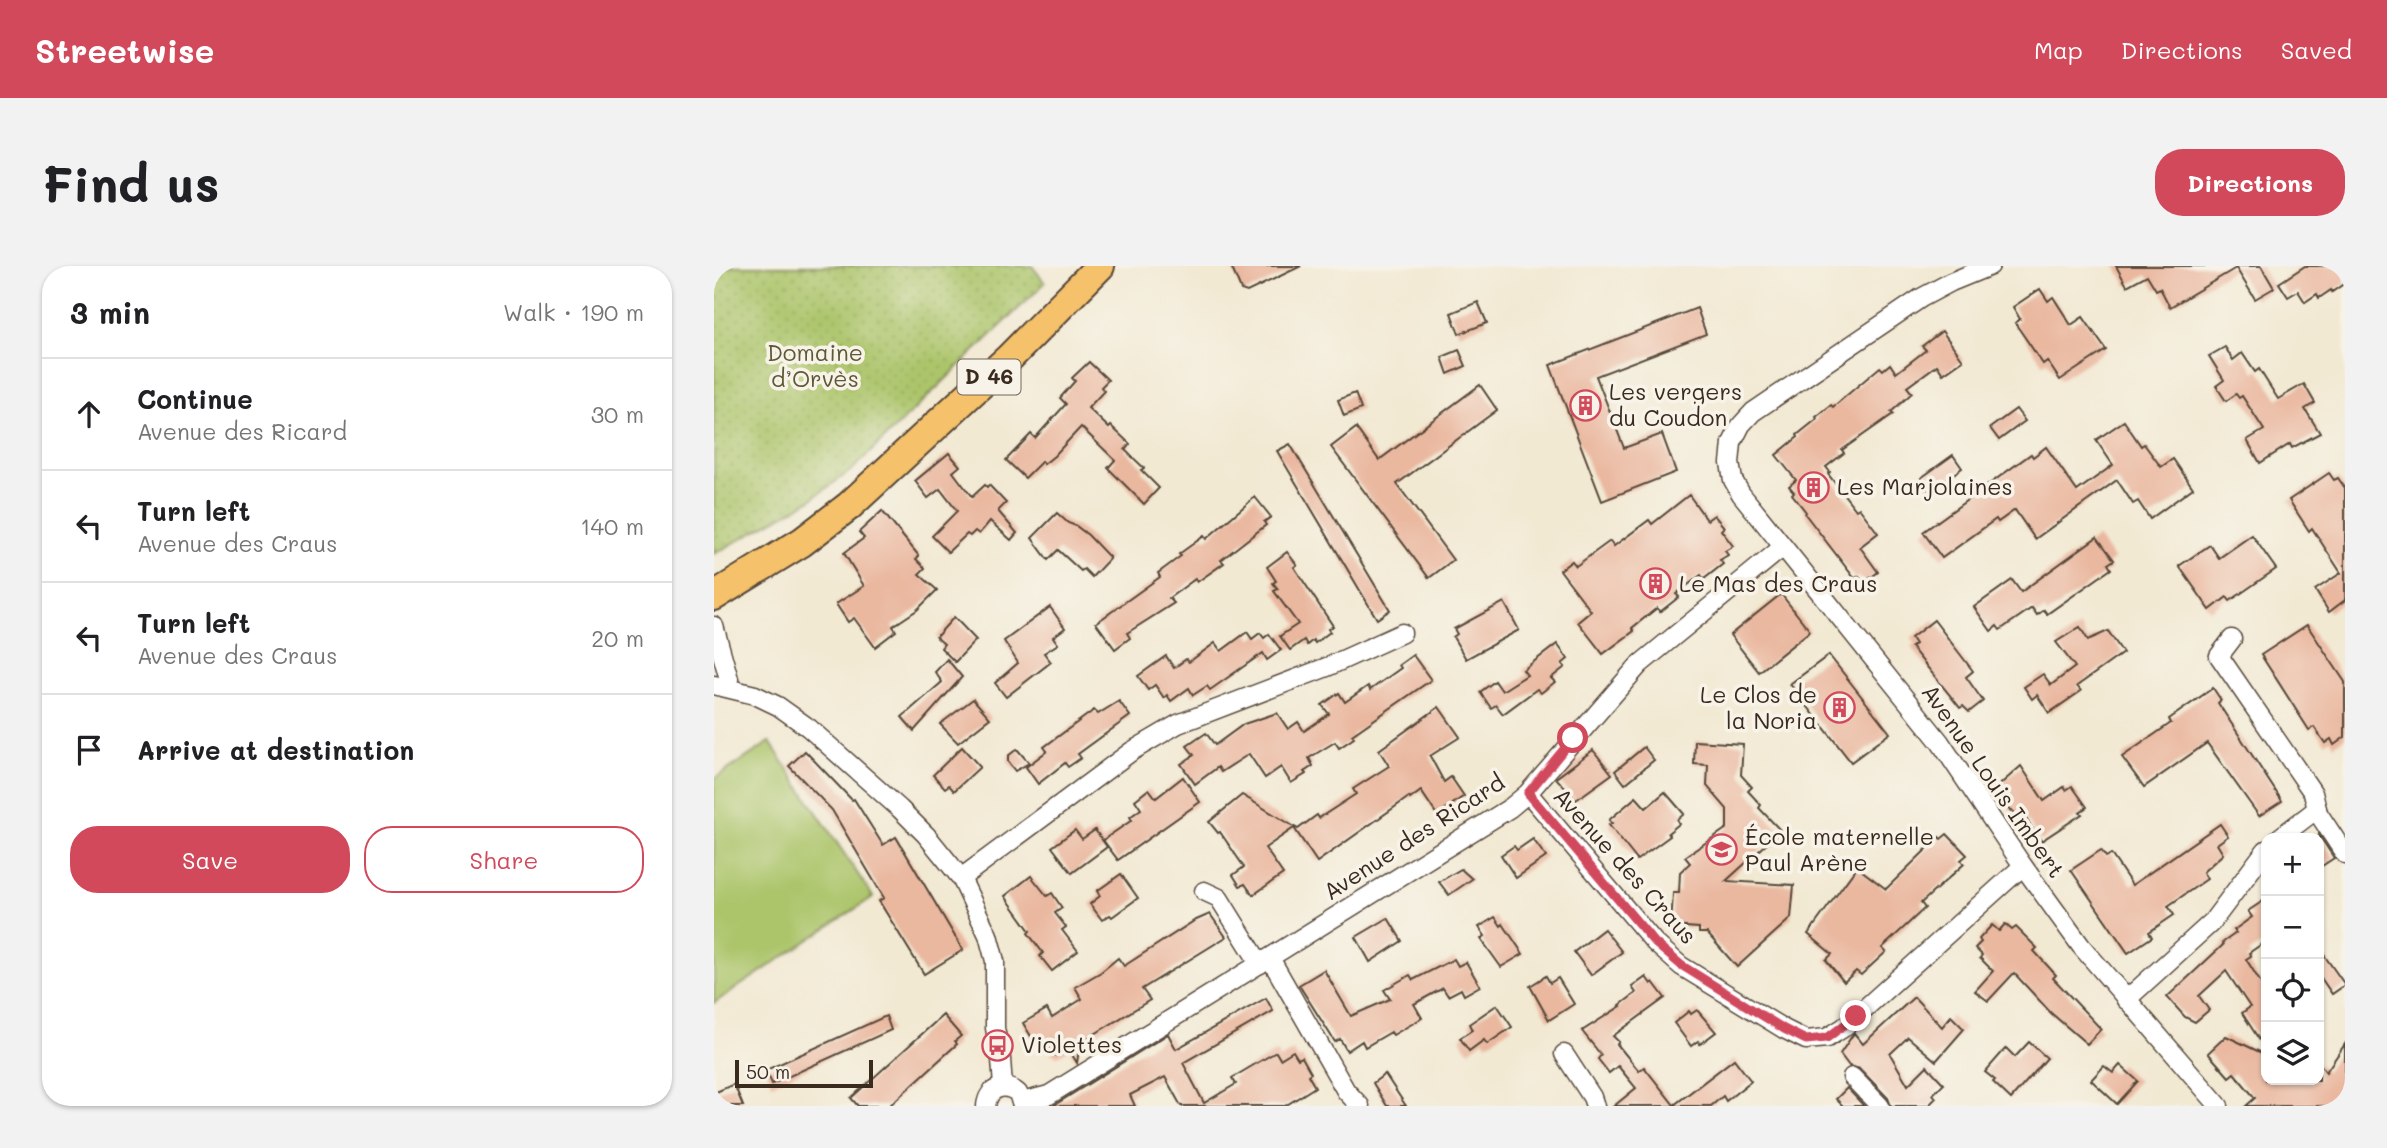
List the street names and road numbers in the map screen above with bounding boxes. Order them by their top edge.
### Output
road number: D 46 [958,360,1020,394]
street label: Avenue Louis Imbert [1916,678,2072,883]
street label: Avenue des Ricard [1317,766,1510,906]
street label: Avenue des Craus [1548,781,1704,950]

